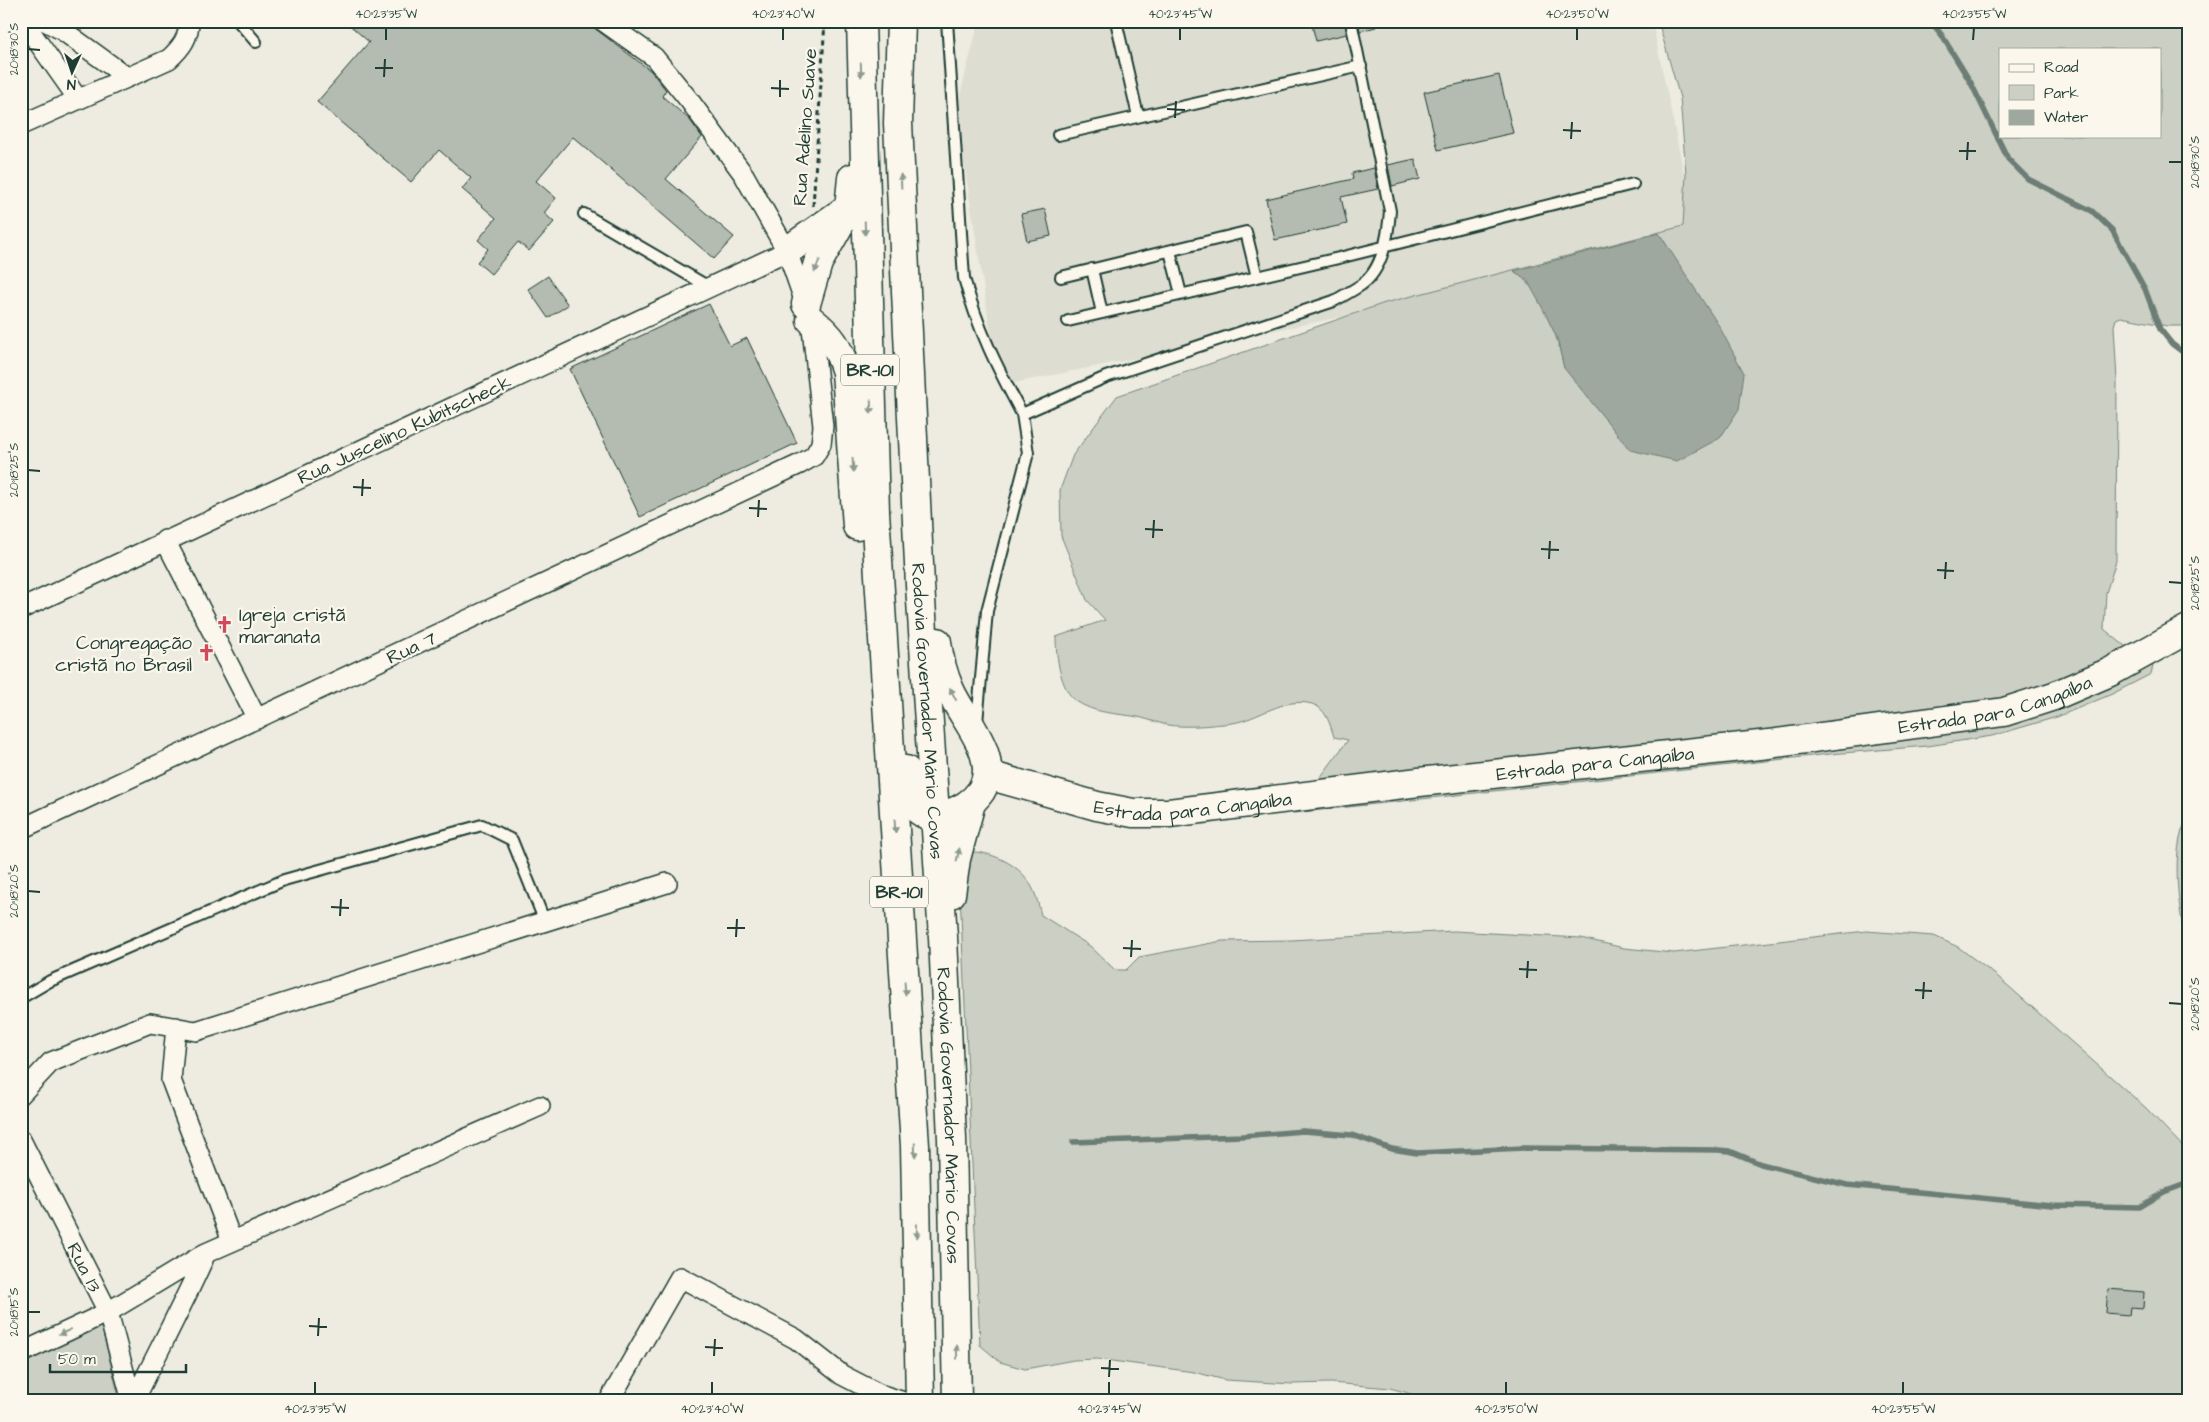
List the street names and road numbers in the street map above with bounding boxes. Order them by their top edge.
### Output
street label: Rua Adelino Suave [787,47,824,207]
road number: BR-101 [841,354,899,386]
street label: Rua Juscelino Kubitscheck [293,369,516,492]
street label: Rodovia Governador Mário Covas [904,562,950,860]
street label: Rua 7 [382,625,441,672]
street label: Estrada para Cangaíba [1897,669,2097,741]
street label: Estrada para Cangaíba [1495,740,1696,789]
street label: Estrada para Cangaíba [1091,786,1294,828]
road number: BR-101 [870,876,928,908]
street label: Rodovia Governador Mário Covas [929,967,966,1264]
street label: Rua 13 [60,1238,108,1298]

